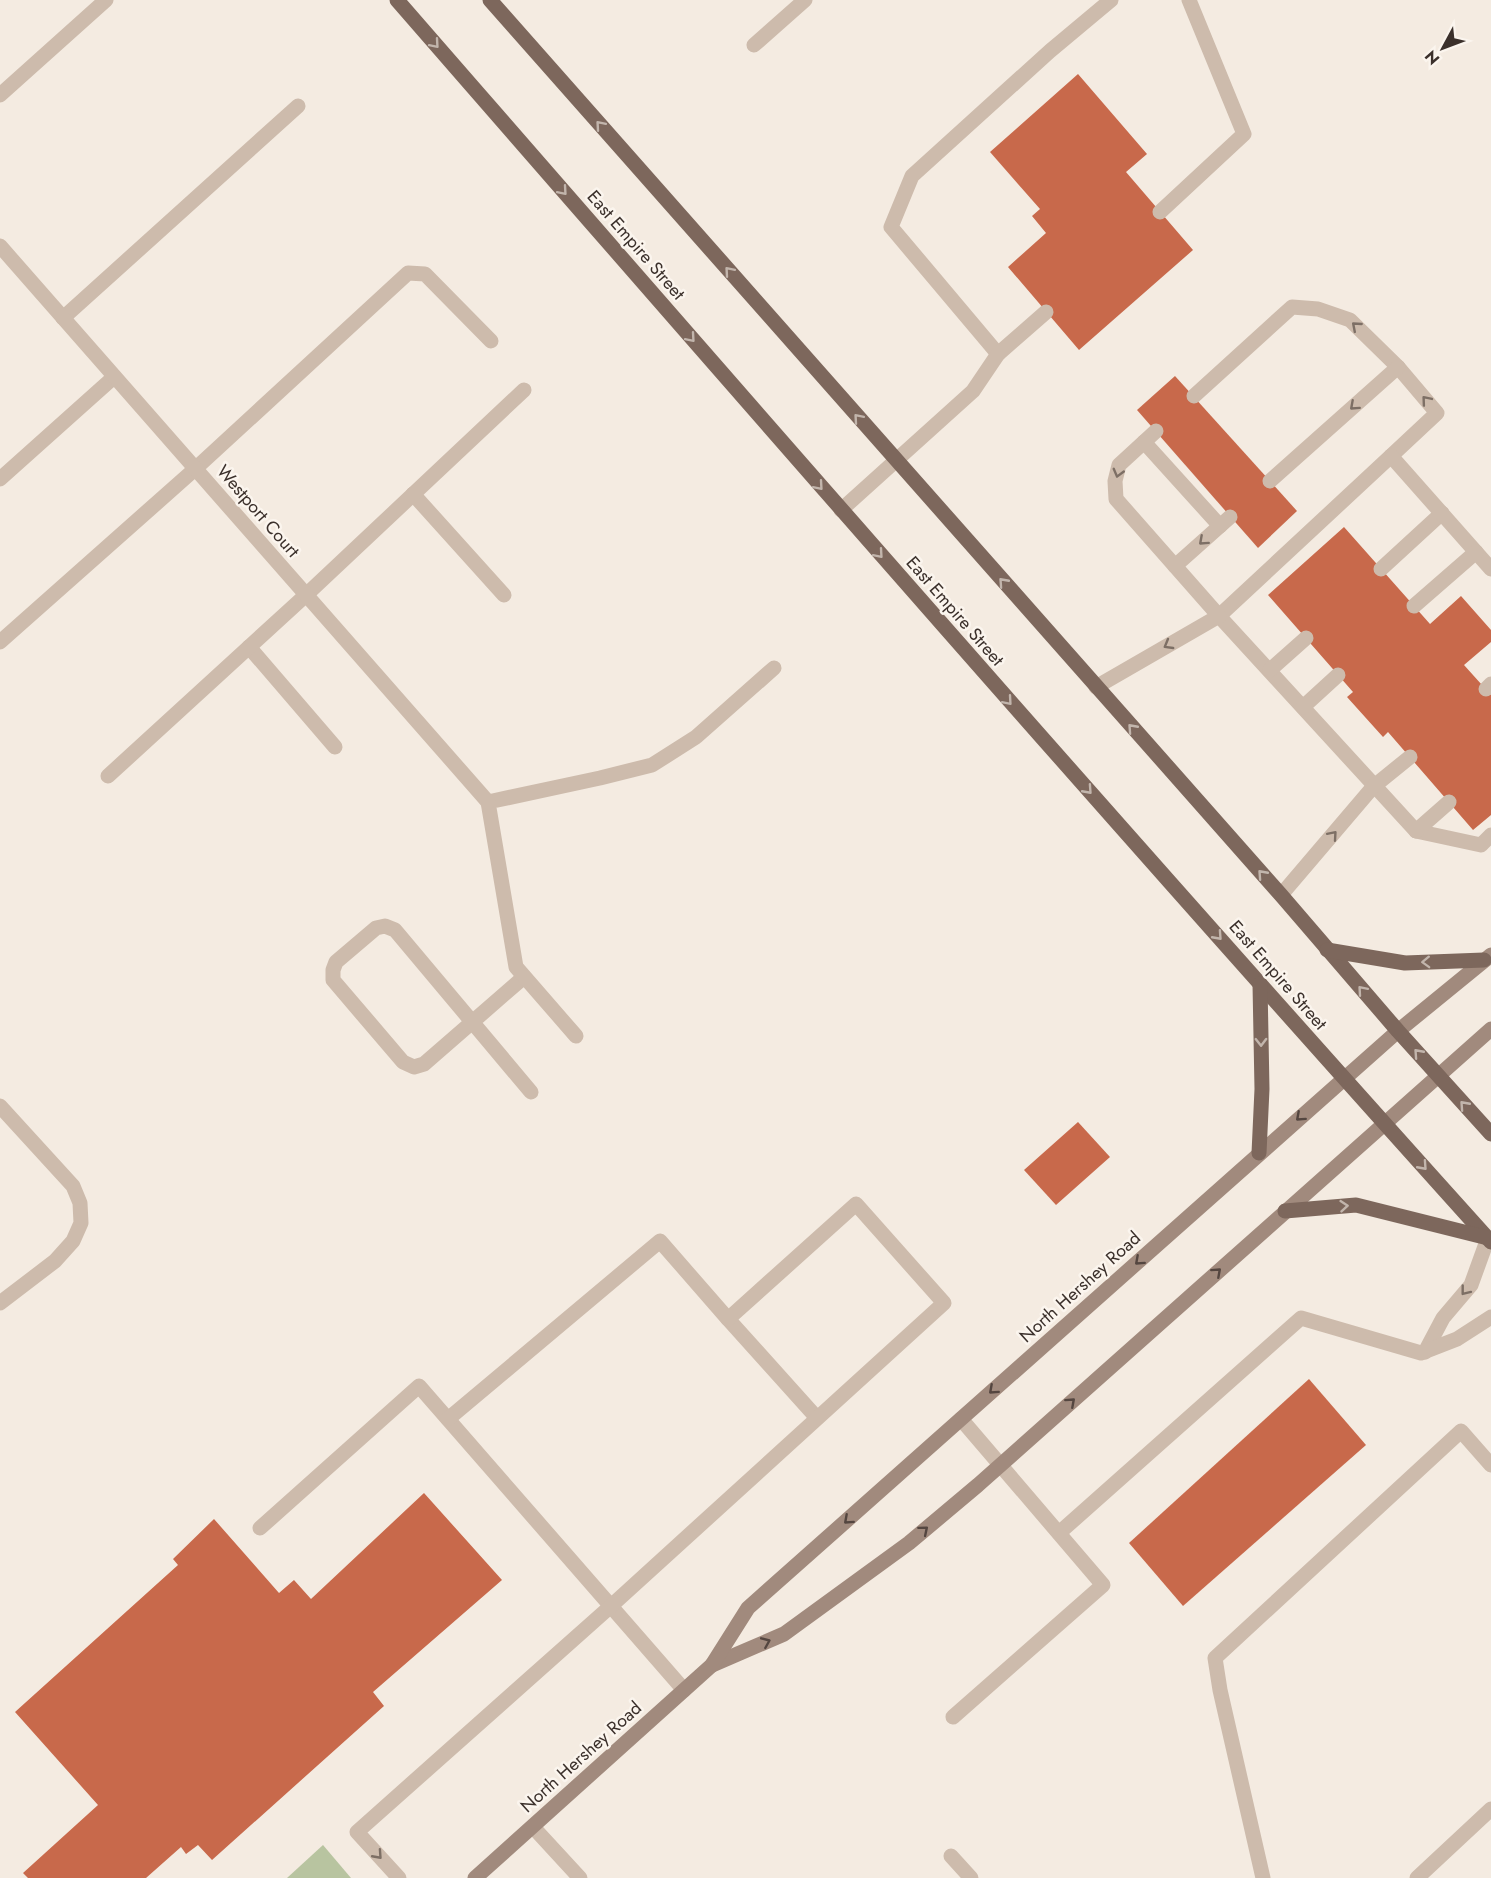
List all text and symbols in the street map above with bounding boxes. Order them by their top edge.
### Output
north arrow [1413,18,1473,78]
one-way arrow [428,37,439,48]
text: N [1419,45,1445,70]
one-way arrow [596,121,607,132]
one-way arrow [556,184,567,195]
street label: East Empire Street [581,184,692,306]
one-way arrow [725,267,736,278]
one-way arrow [1352,322,1362,333]
one-way arrow [684,332,695,342]
one-way arrow [1422,396,1433,407]
one-way arrow [1350,399,1361,410]
one-way arrow [854,414,865,425]
street label: Westport Court [210,459,306,564]
one-way arrow [1112,468,1125,478]
one-way arrow [812,479,823,490]
one-way arrow [1199,534,1210,545]
one-way arrow [872,547,883,558]
street label: East Empire Street [900,550,1011,672]
one-way arrow [999,578,1010,589]
one-way arrow [1164,638,1175,649]
one-way arrow [1001,694,1012,705]
one-way arrow [1128,724,1139,735]
one-way arrow [1081,784,1092,794]
one-way arrow [1325,831,1336,842]
one-way arrow [1258,870,1269,881]
street label: East Empire Street [1223,914,1334,1036]
one-way arrow [1211,929,1222,940]
one-way arrow [1421,956,1430,969]
one-way arrow [1359,986,1370,997]
one-way arrow [1255,1038,1267,1047]
one-way arrow [1414,1049,1425,1060]
one-way arrow [1460,1101,1471,1112]
one-way arrow [1297,1110,1307,1121]
one-way arrow [1416,1160,1427,1170]
one-way arrow [1339,1200,1348,1213]
street label: North Hershey Road [1014,1225,1146,1349]
one-way arrow [1135,1254,1146,1265]
one-way arrow [1210,1268,1221,1279]
one-way arrow [1462,1285,1473,1296]
one-way arrow [990,1383,1000,1394]
one-way arrow [1065,1398,1075,1409]
one-way arrow [844,1513,855,1524]
one-way arrow [917,1526,928,1537]
one-way arrow [759,1637,770,1649]
street label: North Hershey Road [515,1695,647,1819]
one-way arrow [371,1848,382,1859]

